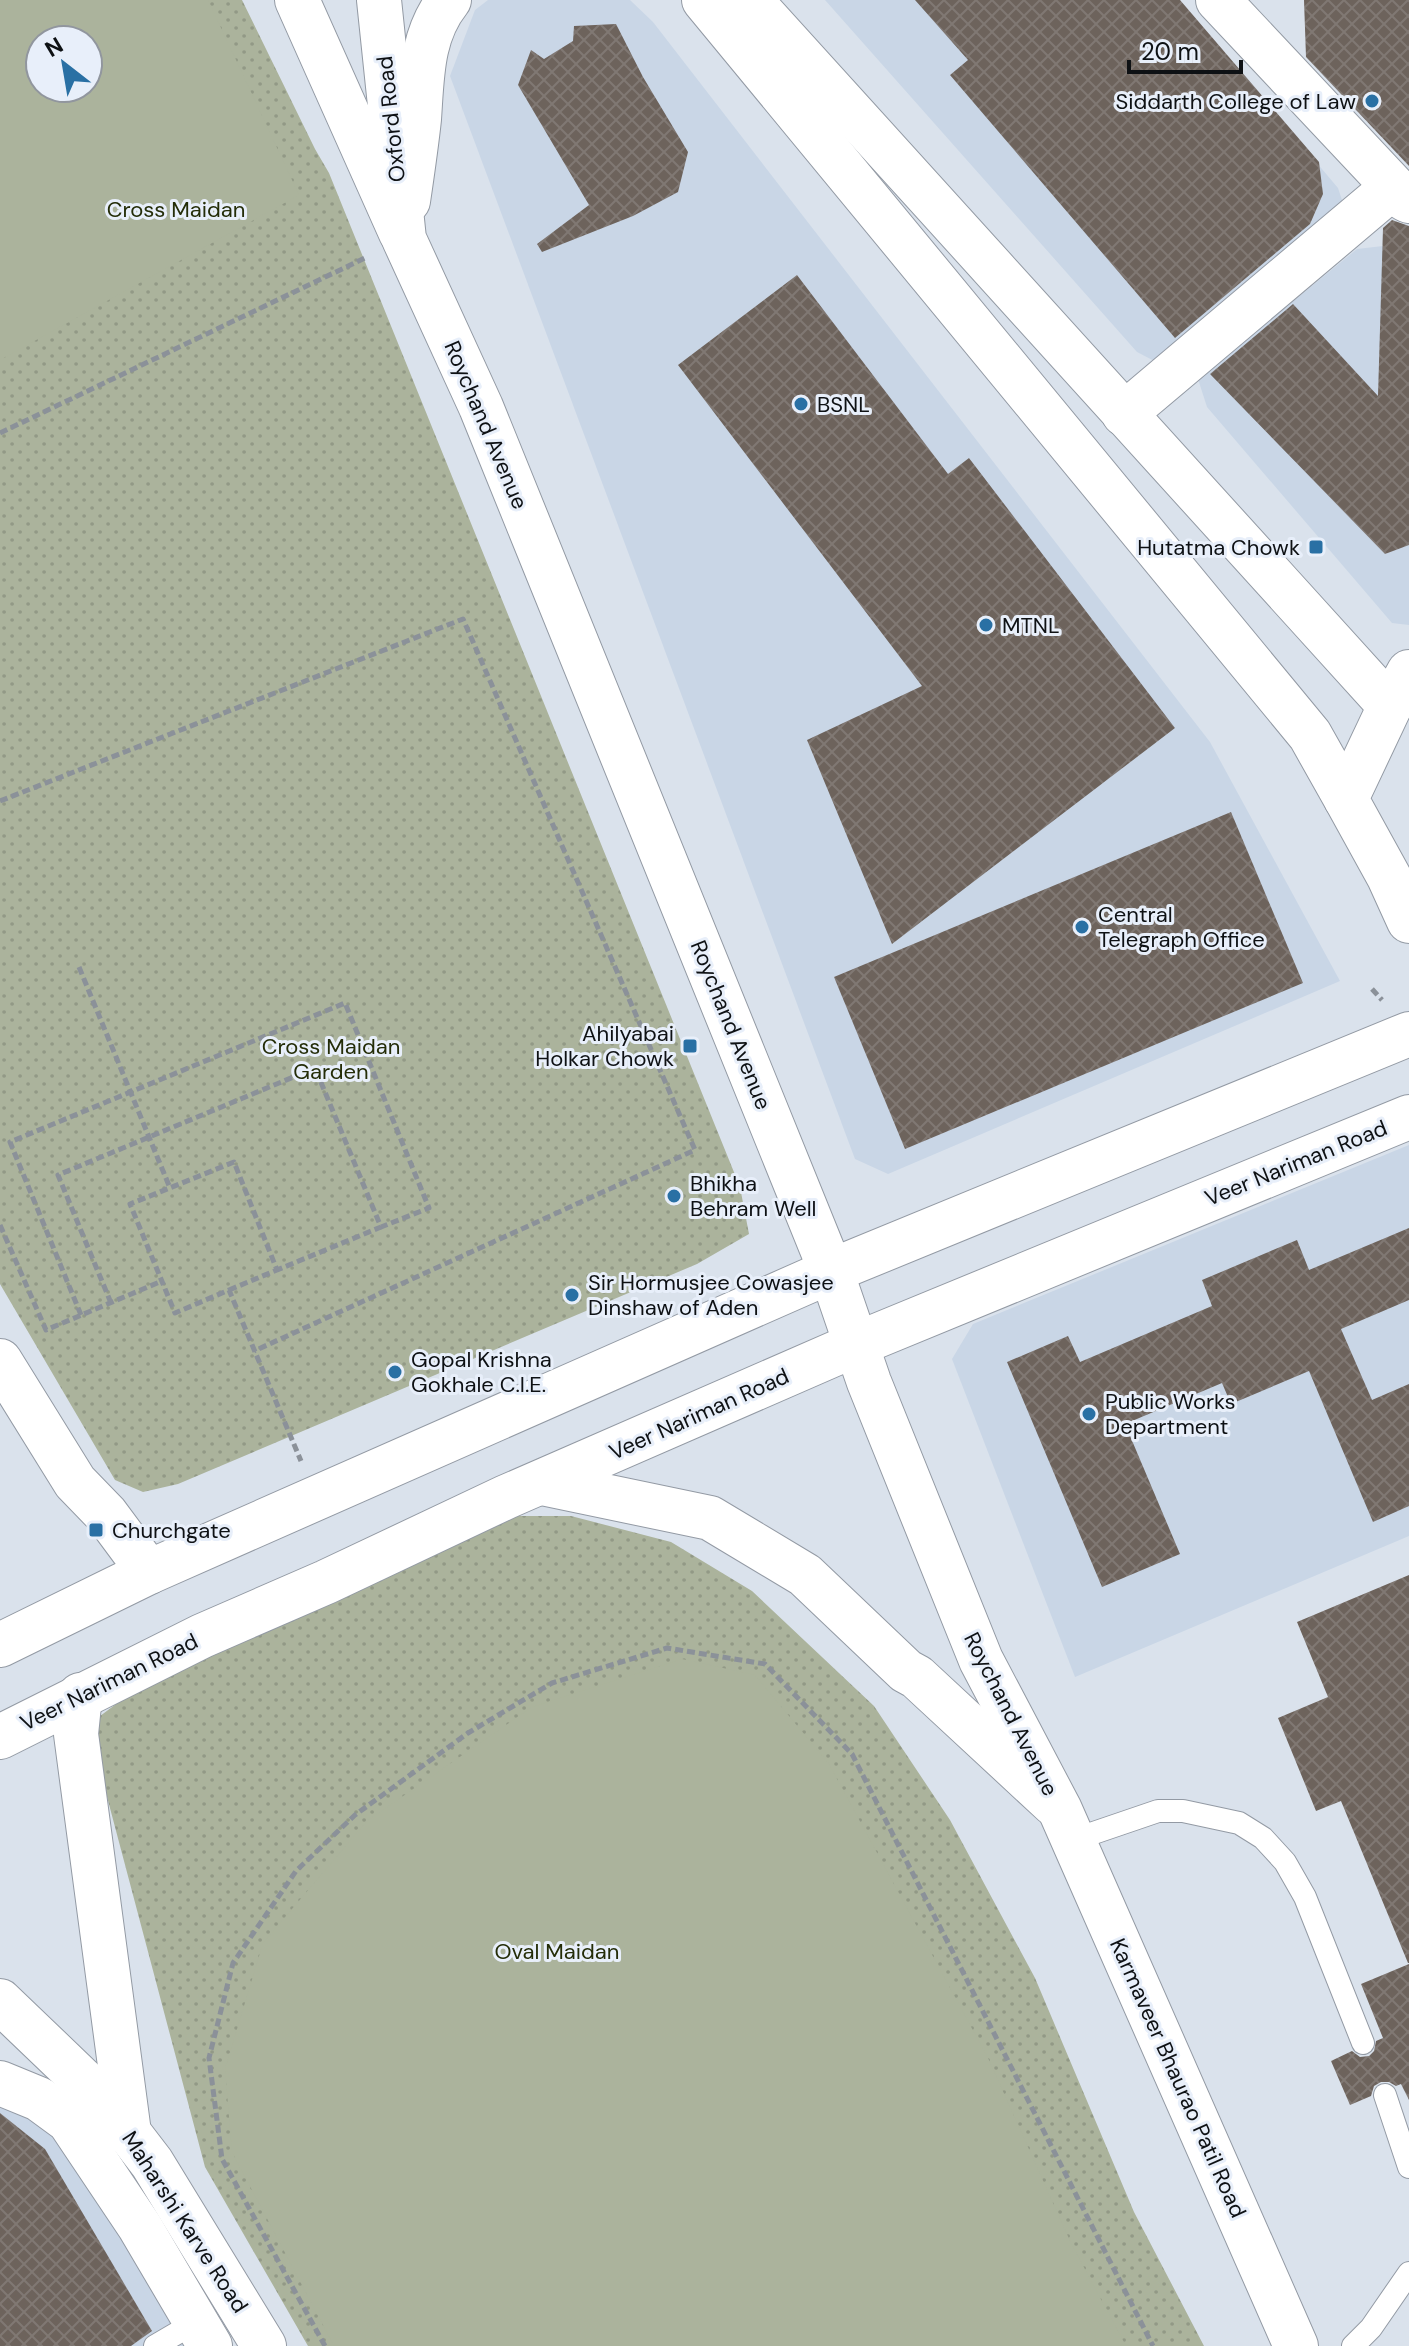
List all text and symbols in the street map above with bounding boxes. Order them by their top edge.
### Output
north arrow [24,24,104,104]
scale bar [1129,24,1241,74]
text: N [40,31,68,64]
text: 20 m [1141,36,1199,67]
street label: Oxford Road [370,55,412,183]
place label: Siddarth College of Law [1115,87,1356,116]
marker: Siddarth College of Law [1363,92,1381,110]
park label: Cross Maidan [107,195,245,224]
street label: Roychand Avenue [437,336,535,514]
place label: BSNL [817,390,870,419]
marker: BSNL [792,395,810,413]
place label: Hutatma Chowk [1137,533,1300,562]
marker: Hutatma Chowk [1307,538,1325,556]
place label: MTNL [1002,611,1060,640]
marker: MTNL [977,616,995,634]
place label: Central Telegraph Office [1098,900,1265,954]
marker: Central Telegraph Office [1073,918,1091,936]
street label: Roychand Avenue [684,936,778,1114]
place label: Ahilyabai Holkar Chowk [535,1019,674,1073]
park label: Cross Maidan Garden [262,1032,400,1086]
marker: Ahilyabai Holkar Chowk [681,1037,699,1055]
street label: Veer Nariman Road [1201,1113,1391,1213]
place label: Bhikha Behram Well [690,1169,816,1223]
marker: Bhikha Behram Well [665,1187,683,1205]
place label: Sir Hormusjee Cowasjee Dinshaw of Aden [588,1268,834,1322]
marker: Sir Hormusjee Cowasjee Dinshaw of Aden [563,1286,581,1304]
place label: Gopal Krishna Gokhale C.I.E. [411,1345,552,1399]
street label: Veer Nariman Road [604,1361,794,1467]
marker: Gopal Krishna Gokhale C.I.E. [386,1363,404,1381]
place label: Public Works Department [1105,1387,1236,1441]
marker: Public Works Department [1080,1405,1098,1423]
place label: Churchgate [112,1516,231,1545]
marker: Churchgate [87,1521,105,1539]
street label: Veer Nariman Road [15,1626,203,1738]
street label: Roychand Avenue [957,1627,1065,1801]
street label: Karmaveer Bhaurao Patil Road [1103,1934,1253,2222]
park label: Oval Maidan [495,1937,619,1966]
street label: Maharshi Karve Road [115,2126,255,2318]

